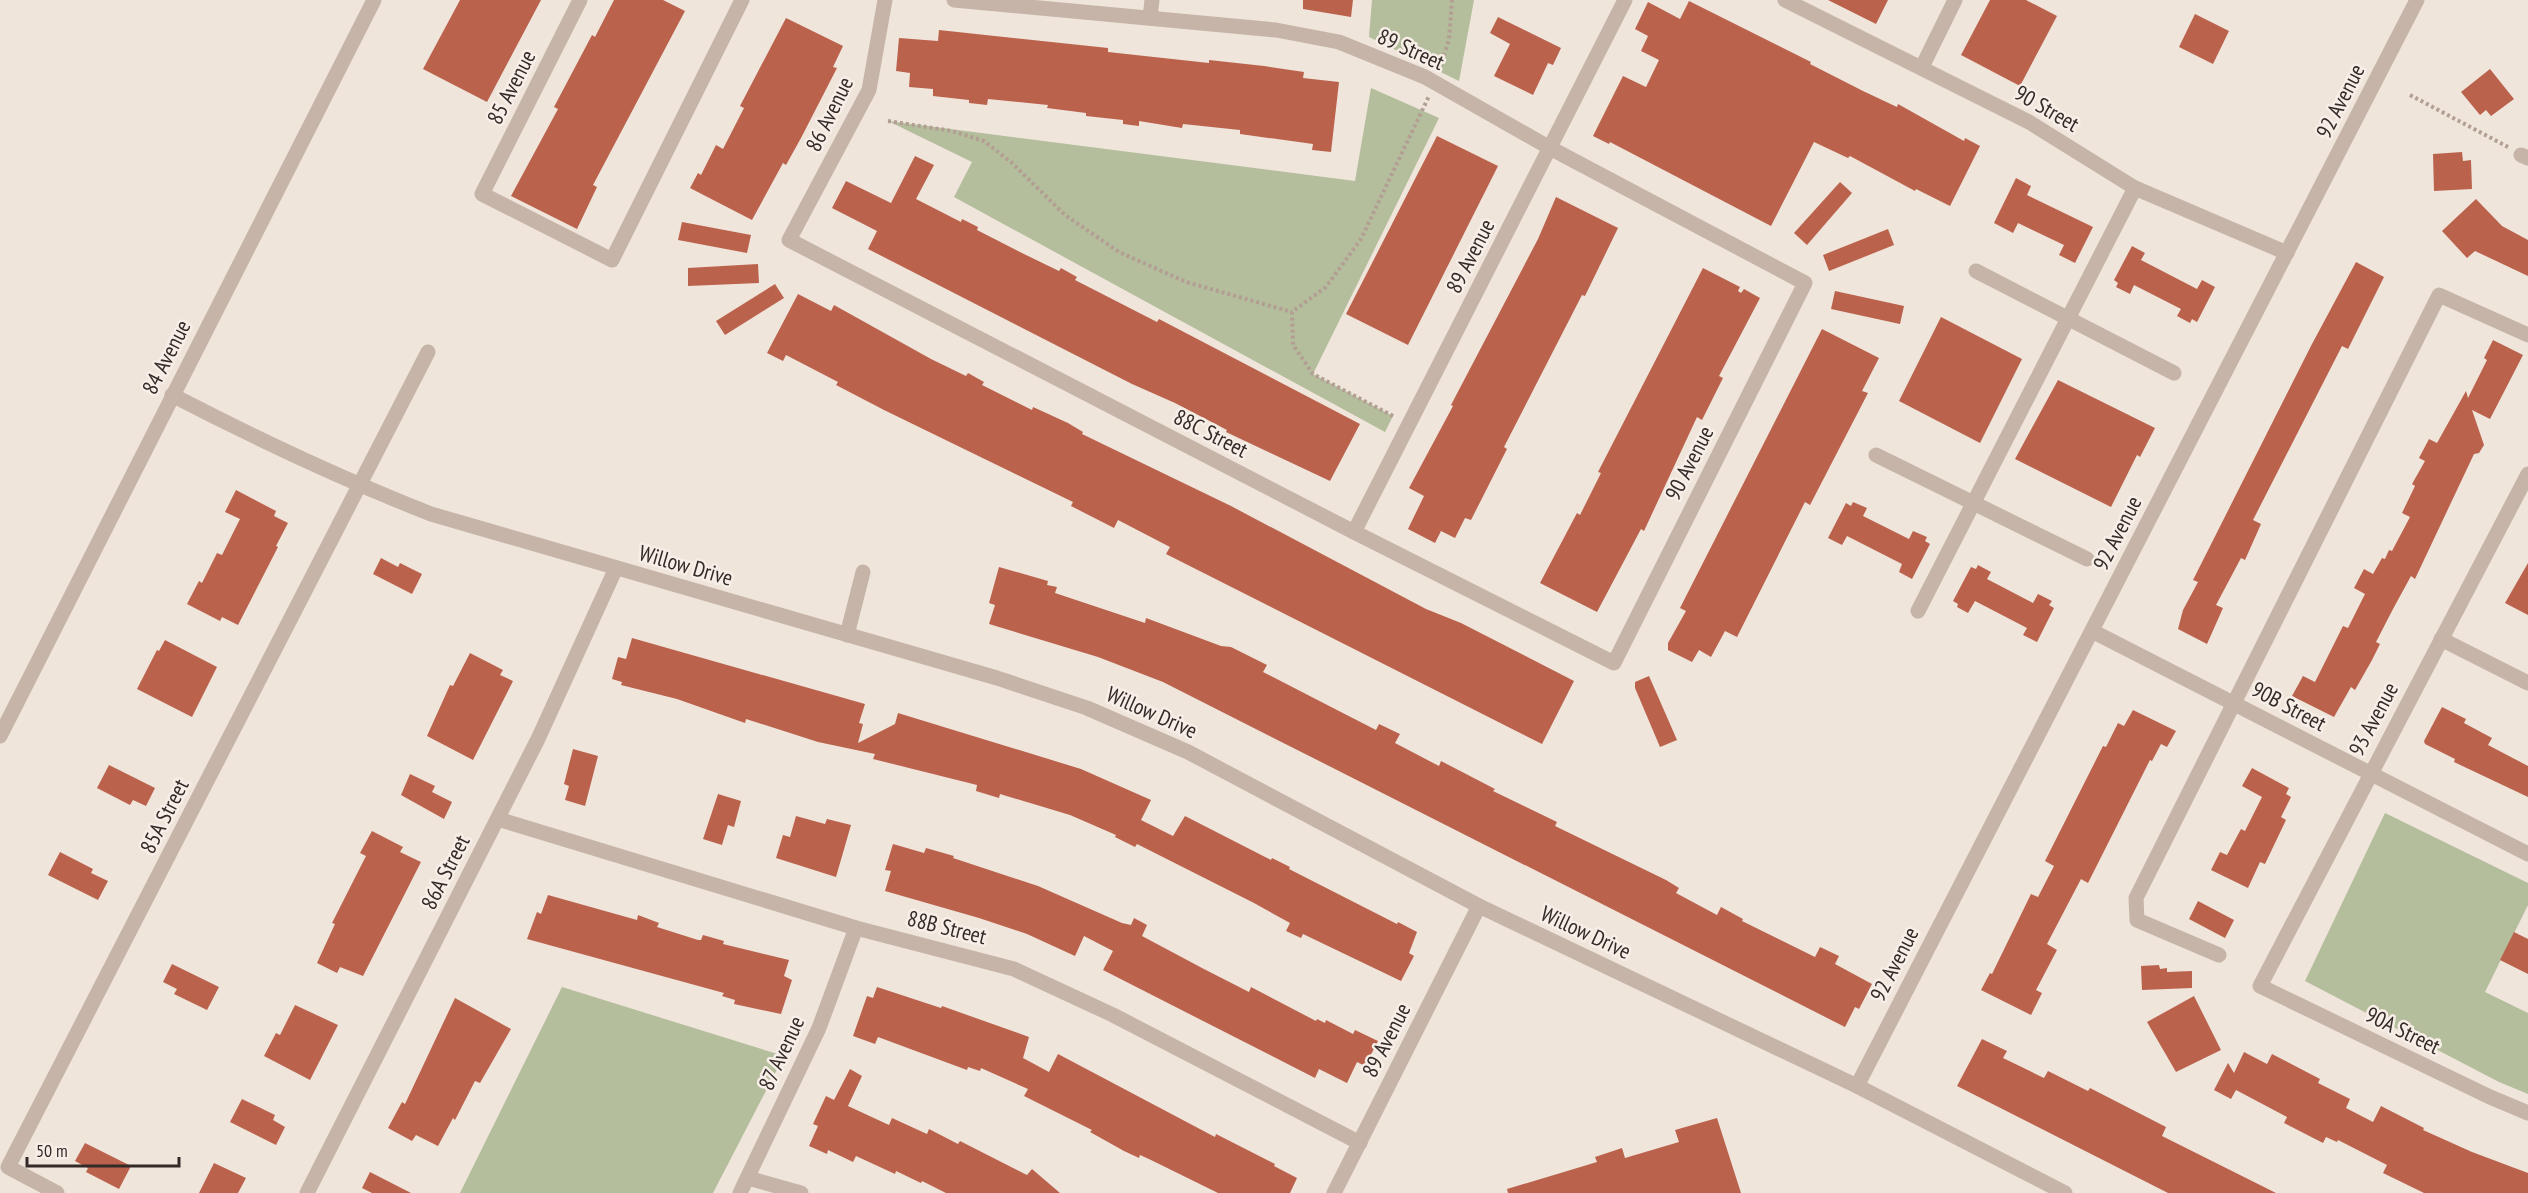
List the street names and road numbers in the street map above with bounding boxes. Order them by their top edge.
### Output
street label: 89 Street [1373,22,1449,76]
street label: 85 Avenue [480,45,542,129]
street label: 92 Avenue [2309,59,2371,143]
street label: 86 Avenue [799,72,859,156]
street label: 90 Street [2010,78,2084,138]
street label: 89 Avenue [1439,214,1501,298]
street label: 84 Avenue [135,315,197,399]
street label: 88C Street [1169,403,1253,463]
street label: 90 Avenue [1658,421,1720,505]
street label: 92 Avenue [2086,491,2148,575]
street label: Willow Drive [636,538,736,592]
street label: 90B Street [2247,675,2331,737]
street label: 93 Avenue [2342,677,2404,761]
street label: Willow Drive [1102,680,1202,744]
street label: 85A Street [133,774,195,858]
street label: 86A Street [414,830,476,914]
street label: Willow Drive [1536,899,1636,965]
street label: 88B Street [905,904,989,950]
street label: 92 Avenue [1863,922,1925,1006]
street label: 89 Avenue [1355,998,1417,1082]
street label: 90A Street [2361,1000,2445,1060]
street label: 87 Avenue [752,1011,810,1095]

